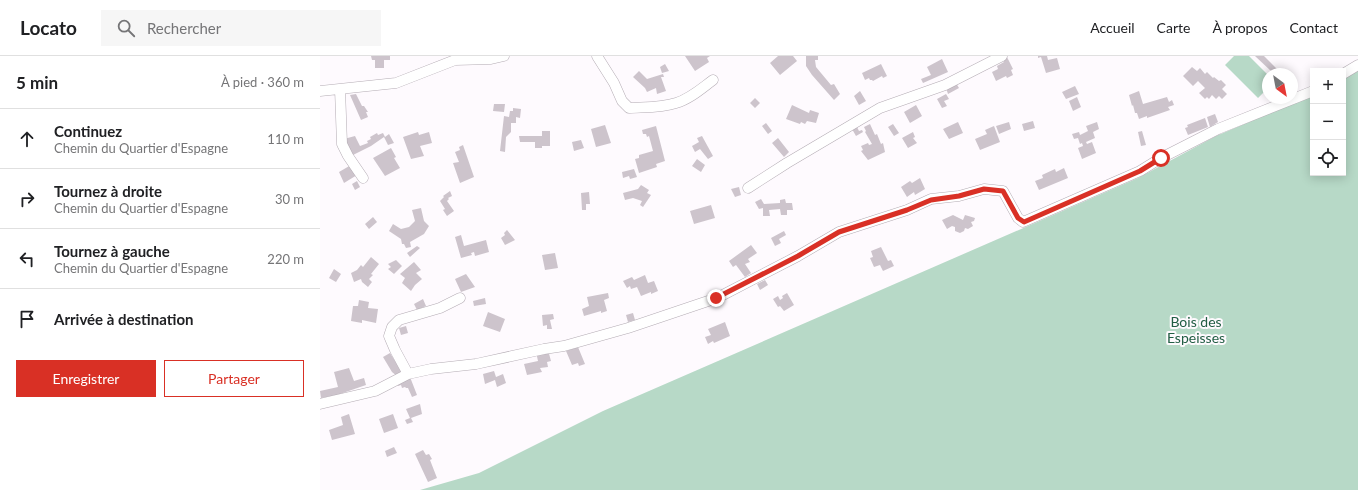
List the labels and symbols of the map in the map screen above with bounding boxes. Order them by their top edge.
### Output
north arrow [1262,68,1298,104]
route start [1152,149,1170,167]
route end [707,289,725,307]
park label: Bois des Espeisses [1167,313,1225,346]

